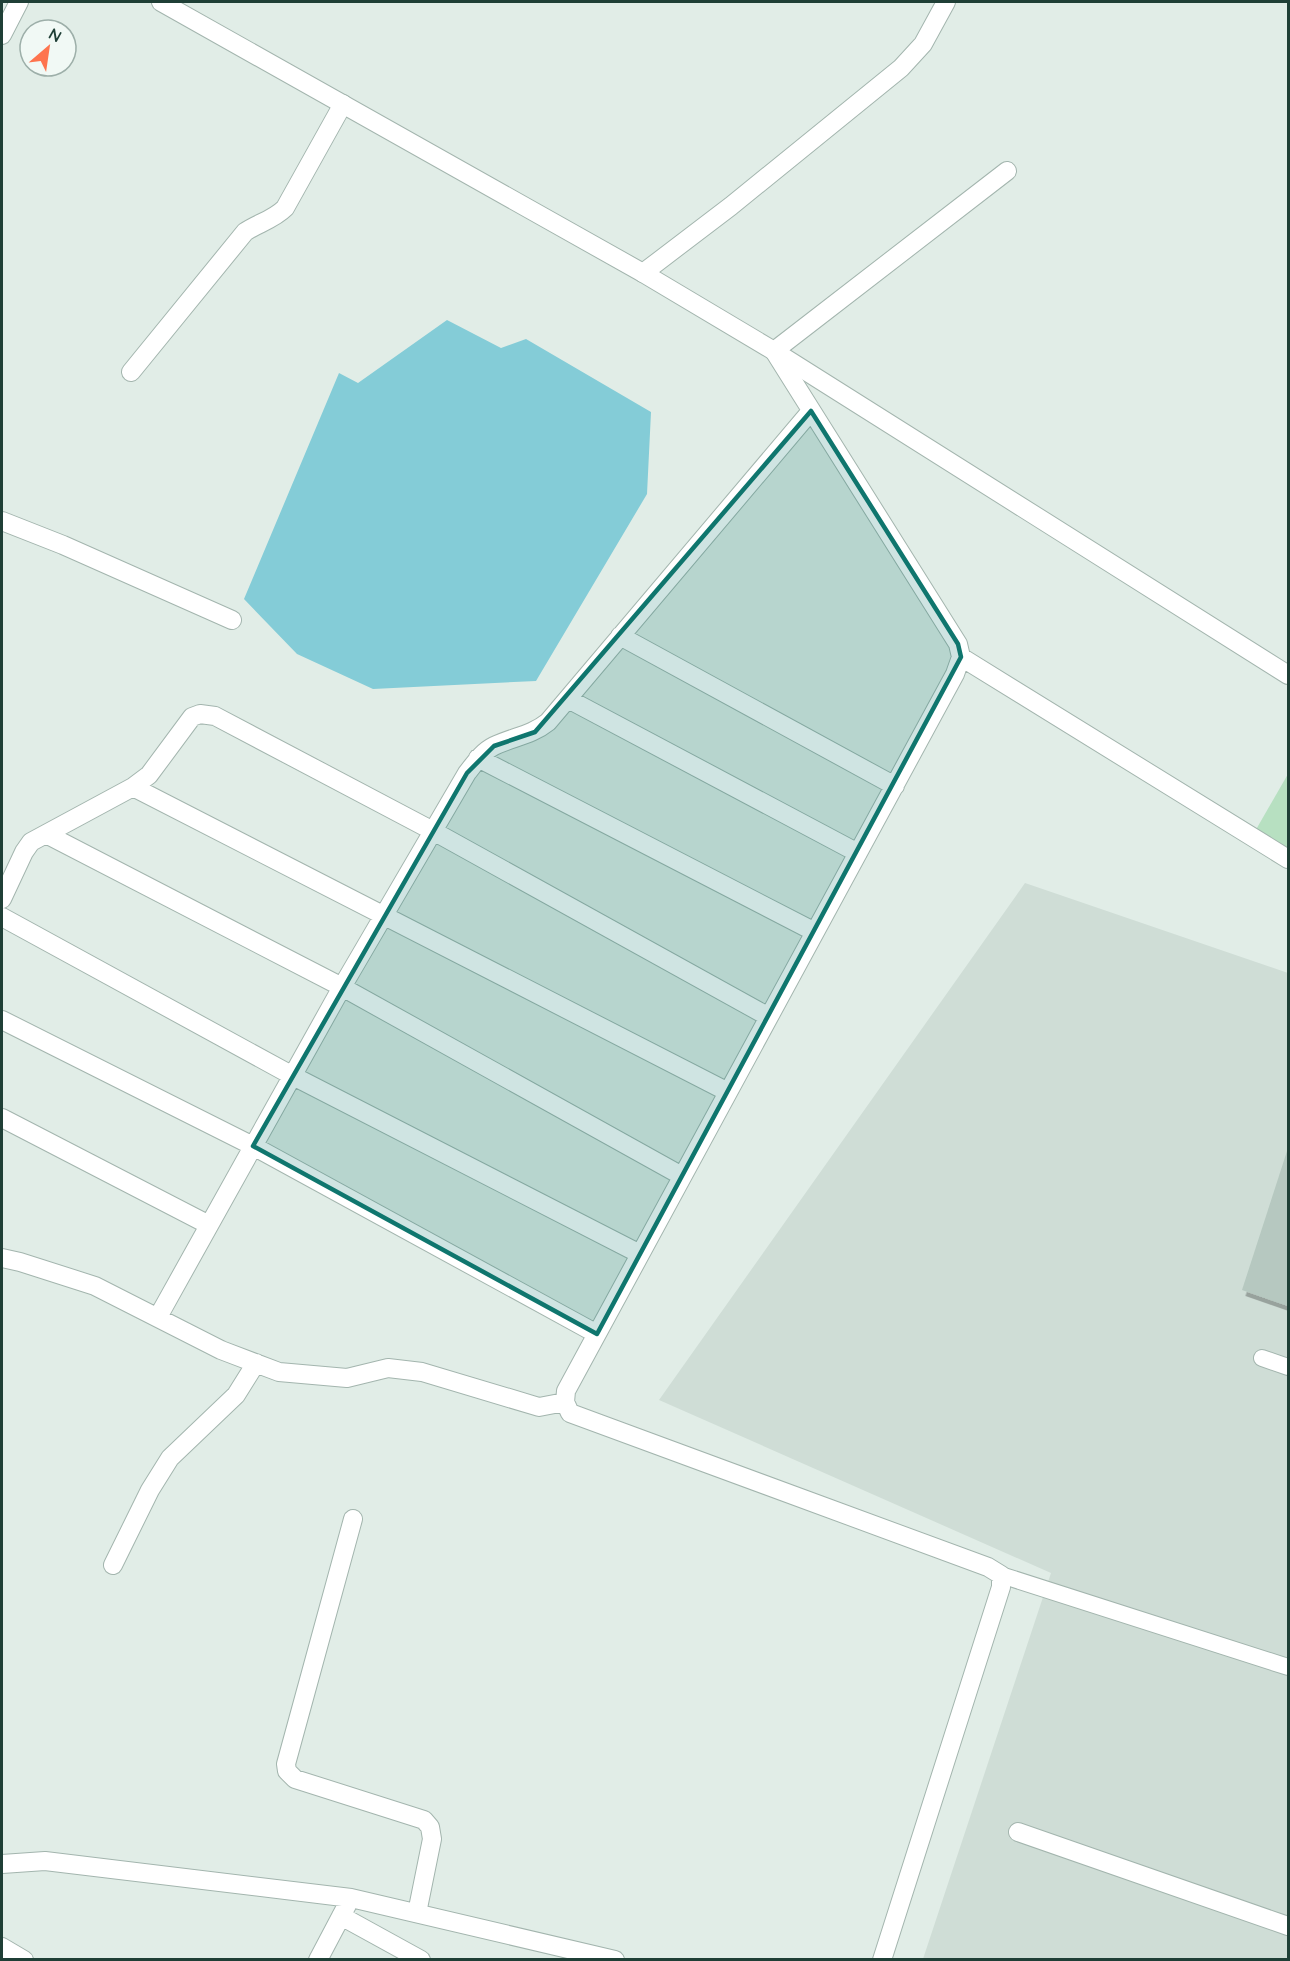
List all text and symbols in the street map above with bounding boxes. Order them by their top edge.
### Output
north arrow [18,18,78,78]
text: N [45,23,65,46]

